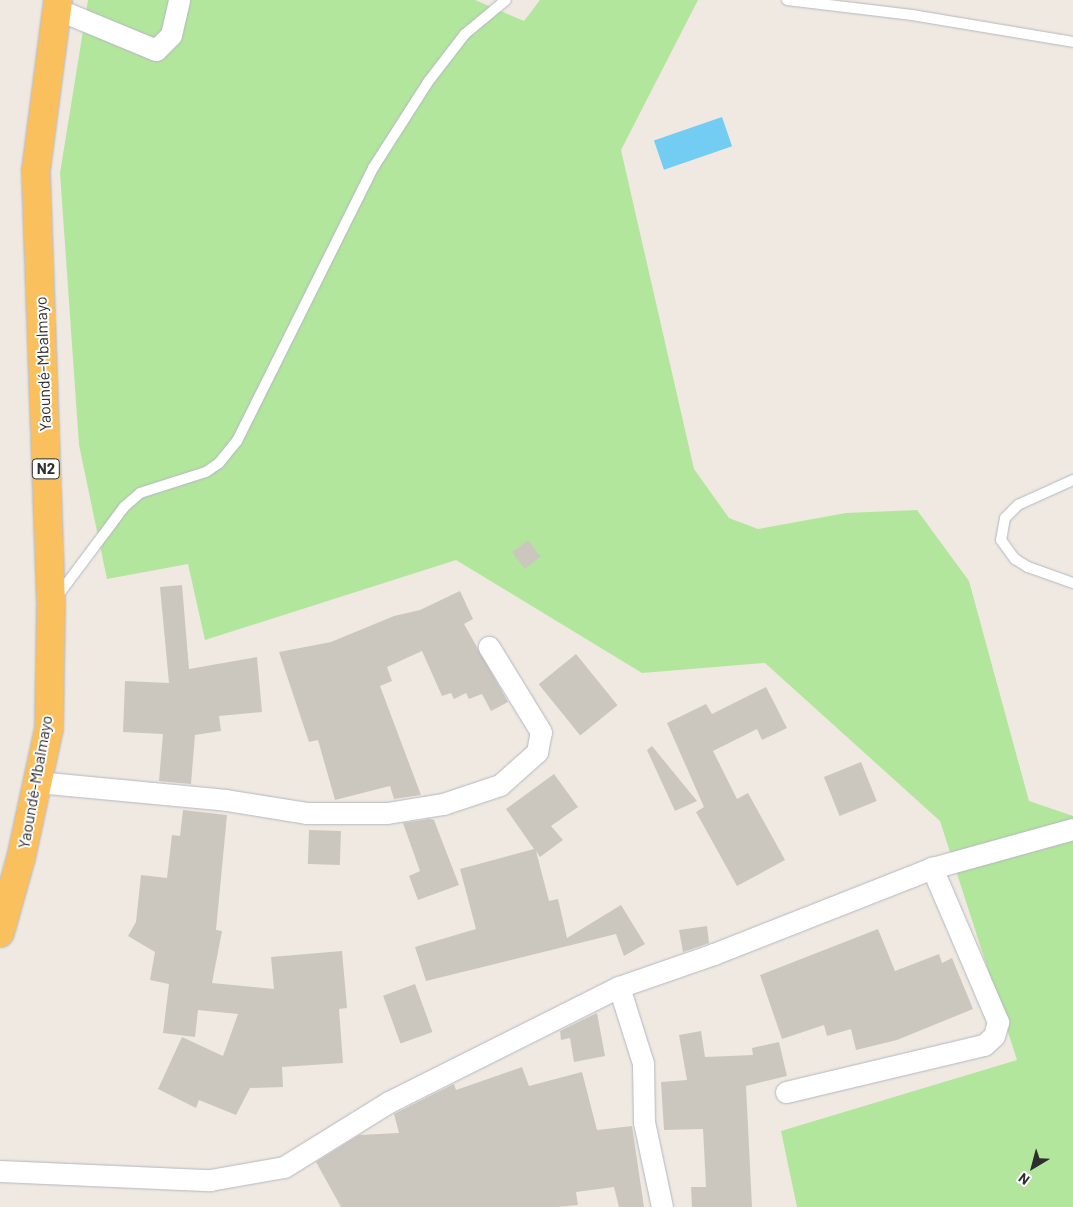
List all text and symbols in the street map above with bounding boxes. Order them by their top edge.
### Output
street label: Yaoundé-Mbalmayo [31,296,55,432]
road number: N2 [31,456,61,482]
street label: Yaoundé-Mbalmayo [14,714,56,850]
north arrow [1008,1142,1058,1192]
text: N [1015,1170,1033,1189]

